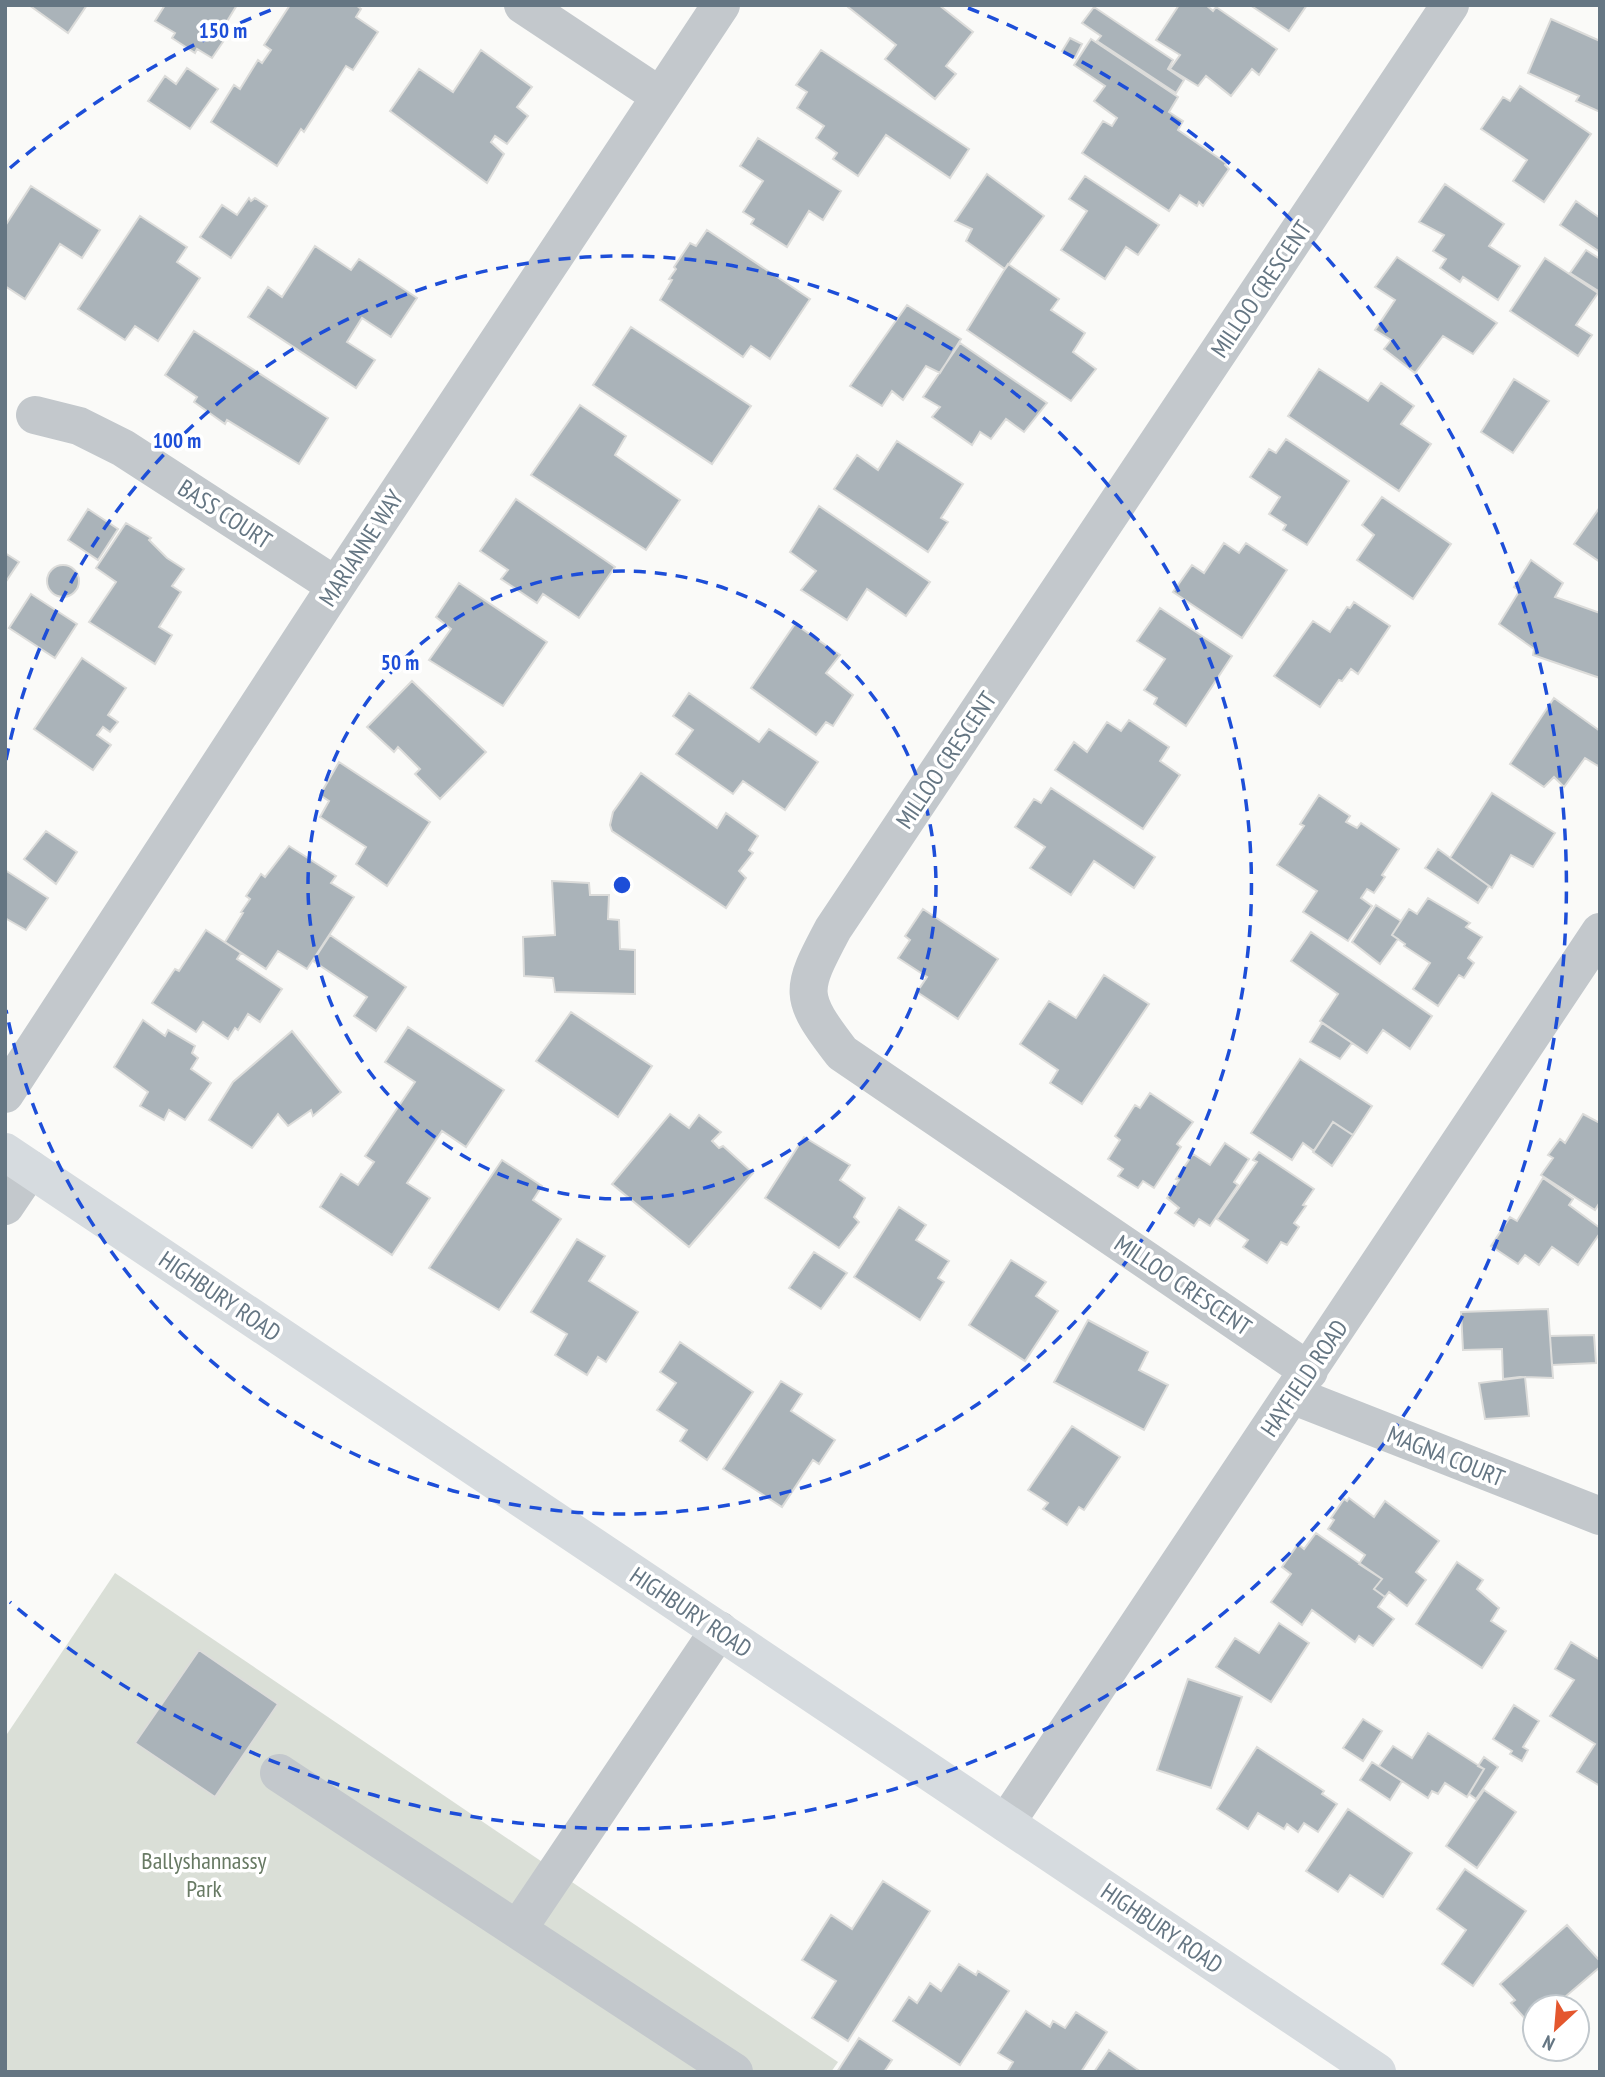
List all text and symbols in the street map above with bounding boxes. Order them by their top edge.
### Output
text: 150 m [199,17,247,44]
street label: MILLOO CRESCENT [1204,214,1318,364]
text: 100 m [153,427,201,454]
street label: BASS COURT [172,472,278,556]
street label: MARIANNE WAY [312,484,410,612]
text: 50 m [381,649,419,676]
street label: MILLOO CRESCENT [889,685,1003,835]
centre of rings [610,873,634,897]
street label: MILLOO CRESCENT [1108,1228,1258,1342]
street label: HIGHBURY ROAD [153,1244,287,1348]
street label: HAYFIELD ROAD [1253,1314,1355,1442]
street label: MAGNA COURT [1383,1418,1509,1494]
street label: HIGHBURY ROAD [624,1560,758,1664]
park label: Ballyshannassy Park [141,1845,267,1904]
street label: HIGHBURY ROAD [1095,1876,1229,1980]
north arrow [1521,1993,1591,2063]
text: N [1539,2030,1558,2056]

